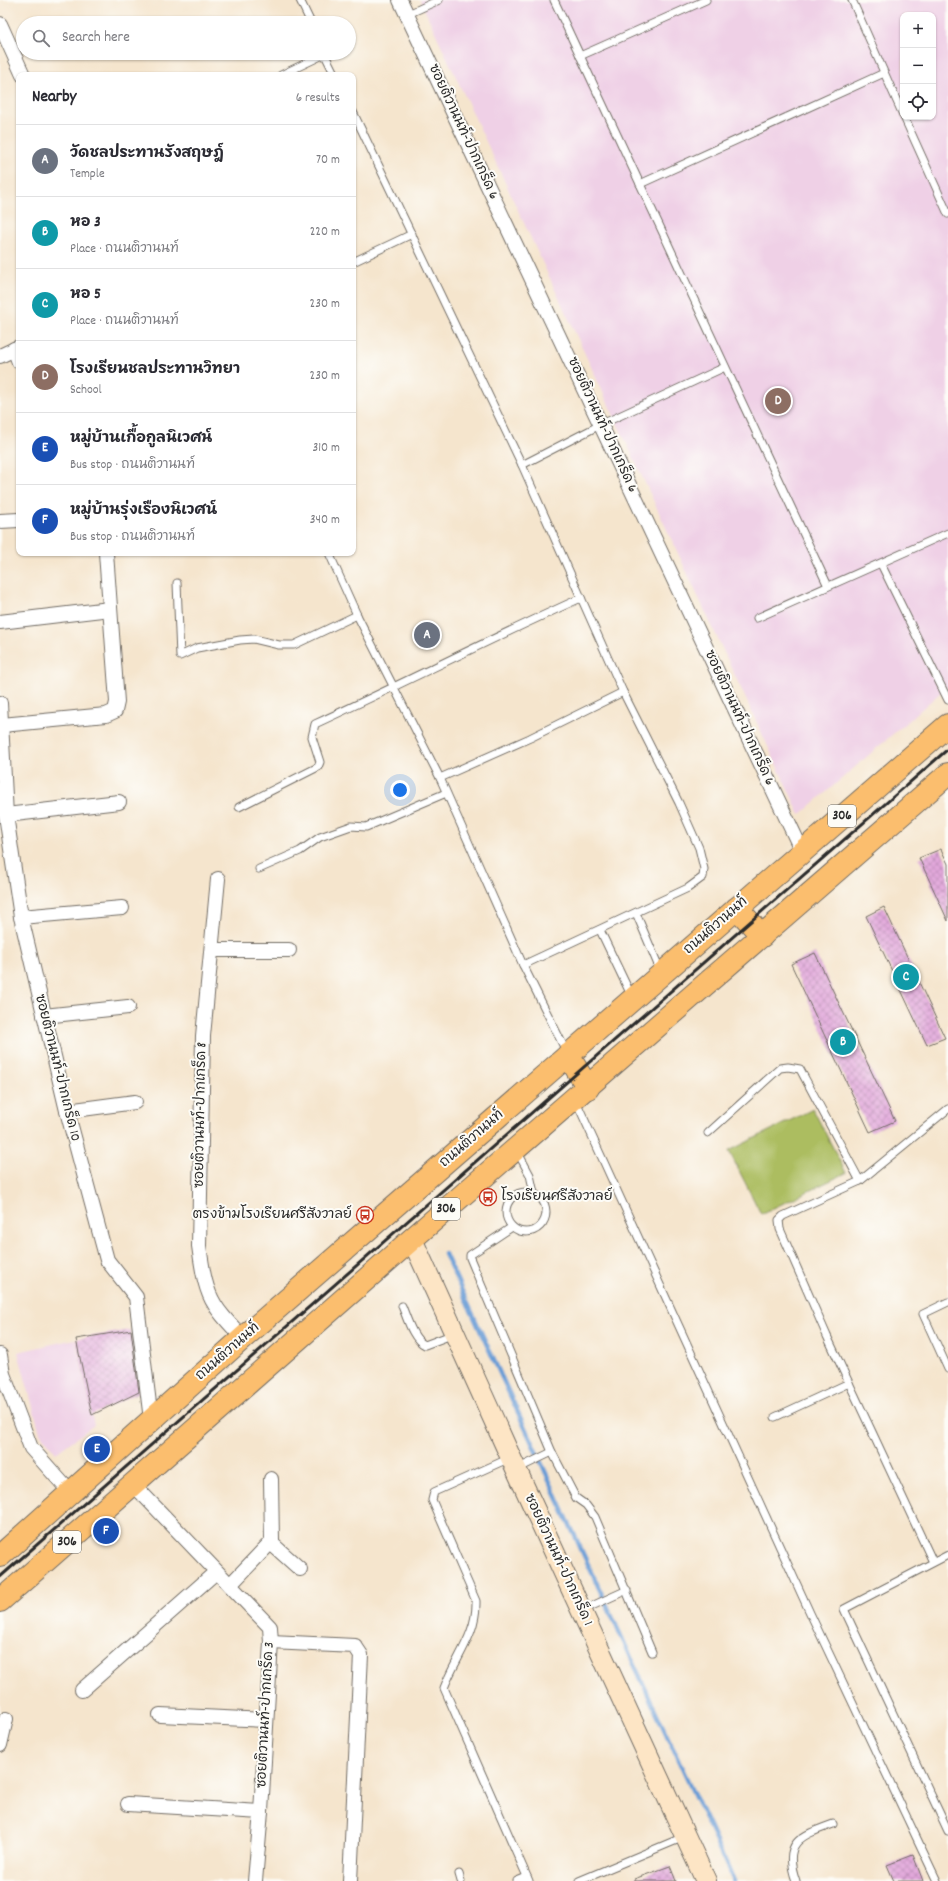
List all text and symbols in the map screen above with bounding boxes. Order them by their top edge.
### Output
map controls [900,12,936,120]
button: + [900,12,936,48]
search box [16,16,356,60]
icon: search [30,27,52,49]
text: Search here [62,27,130,49]
button: − [900,48,936,84]
street label: ซอยติวานนท์-ปากเกร็ด 6 [423,61,504,203]
button: locate [900,84,936,120]
text: Nearby [32,86,76,110]
text: 6 results [296,89,340,108]
text: วัดชลประทานรังสฤษฎ์ [70,143,224,165]
text: A [41,151,49,170]
text: 70 m [316,151,340,170]
text: Temple [70,165,105,184]
text: หอ 3 [70,212,101,234]
text: B [42,223,48,242]
text: 220 m [310,223,340,242]
text: Place · ถนนติวานนท์ [70,240,179,259]
text: หอ 5 [70,284,101,306]
text: C [42,295,48,314]
text: 230 m [310,295,340,314]
text: Place · ถนนติวานนท์ [70,312,179,331]
street label: ซอยติวานนท์-ปากเกร็ด 6 [562,354,643,496]
text: โรงเรียนชลประทานวิทยา [70,359,240,381]
text: D [42,367,48,386]
text: 230 m [310,367,340,386]
text: School [70,381,102,400]
pin: D [765,386,791,416]
text: หมู่บ้านเกื้อกูลนิเวศน์ [70,428,212,450]
text: E [42,439,48,458]
text: 310 m [312,439,340,458]
text: Bus stop · ถนนติวานนท์ [70,456,195,475]
text: หมู่บ้านรุ่งเรืองนิเวศน์ [70,500,217,522]
text: F [42,511,48,530]
text: 340 m [310,511,340,530]
text: Bus stop · ถนนติวานนท์ [70,528,195,547]
pin: A [414,620,440,650]
street label: ซอยติวานนท์-ปากเกร็ด 6 [699,647,780,789]
your location [390,780,410,800]
road number: 306 [828,805,856,827]
street label: ถนนติวานนท์ [679,892,753,960]
pin: C [893,962,919,992]
street label: ซอยติวานนท์-ปากเกร็ด 10 [29,992,86,1144]
pin: B [830,1027,856,1057]
street label: ซอยติวานนท์-ปากเกร็ด 8 [189,1041,212,1188]
street label: ถนนติวานนท์ [435,1105,509,1173]
place label: โรงเรียนศรีสังวาลย์ [501,1186,613,1207]
bus stop icon: โรงเรียนศรีสังวาลย์ [478,1187,498,1207]
road number: 306 [432,1198,460,1220]
place label: ตรงข้ามโรงเรียนศรีสังวาลย์ [192,1204,352,1225]
bus stop icon: ตรงข้ามโรงเรียนศรีสังวาลย์ [355,1205,375,1225]
street label: ถนนติวานนท์ [191,1318,265,1386]
pin: E [84,1434,110,1464]
street label: ซอยติวานนท์-ปากเกร็ด 1 [519,1490,598,1629]
pin: F [93,1516,119,1546]
road number: 306 [53,1531,81,1553]
street label: ซอยติวานนท์-ปากเกร็ด 3 [251,1641,280,1789]

